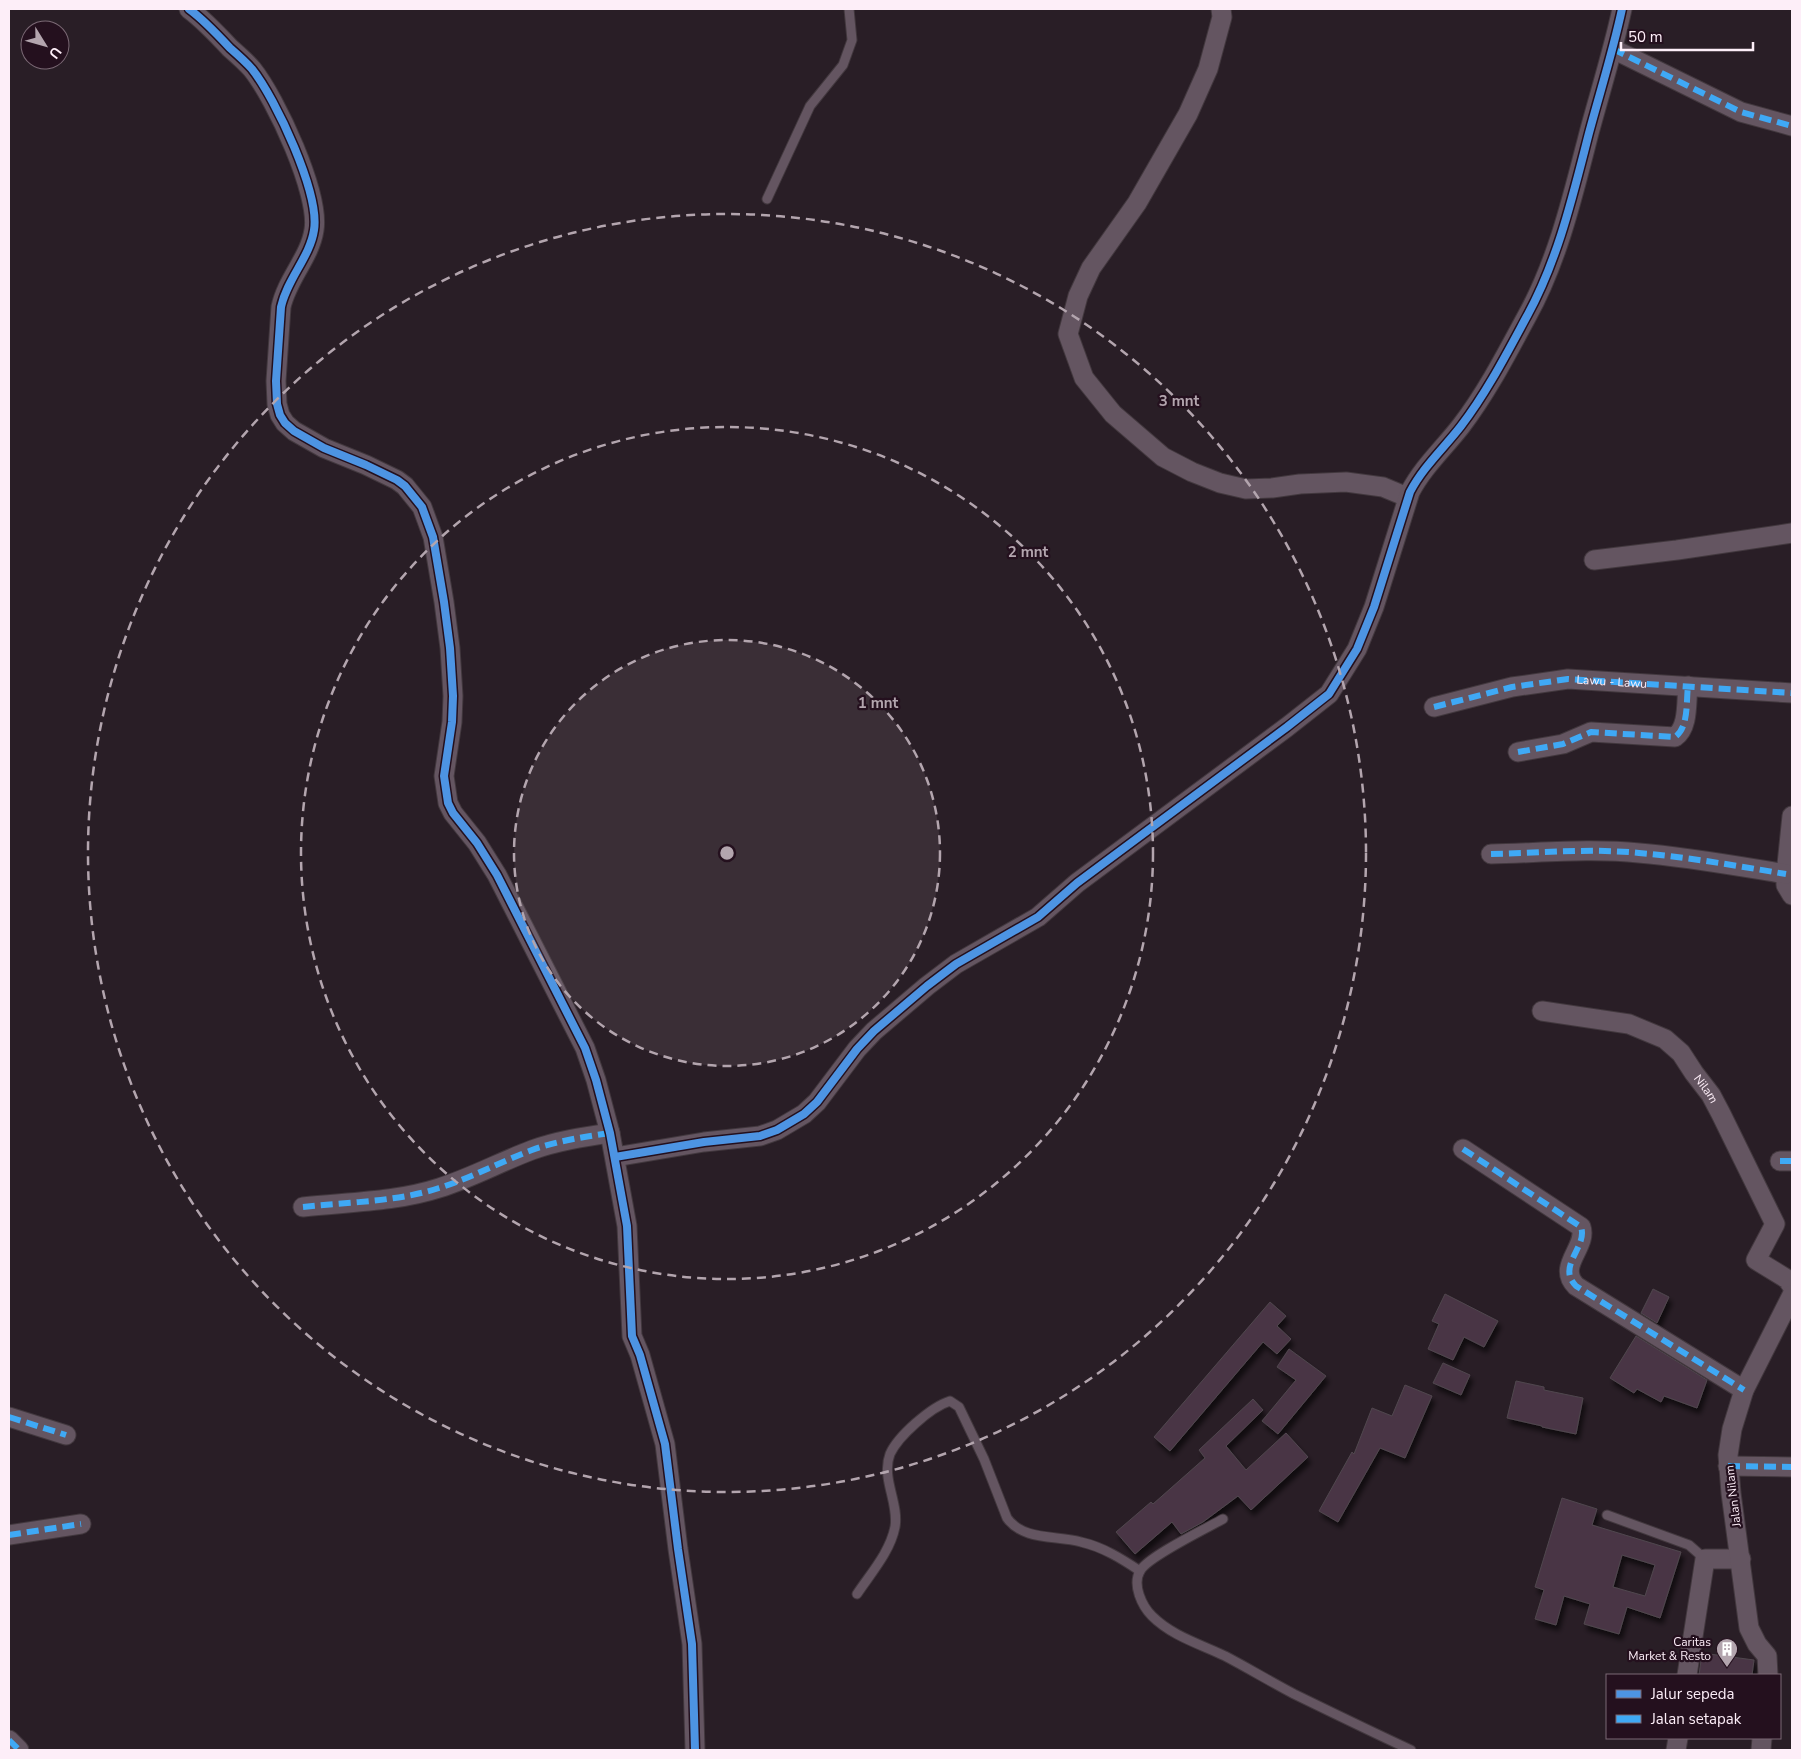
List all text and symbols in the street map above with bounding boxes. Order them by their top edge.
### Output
north arrow [20,20,70,70]
scale bar [1621,20,1754,52]
text: 50 m [1628,27,1663,47]
text: U [44,43,66,62]
text: 3 mnt [1159,391,1200,411]
text: 2 mnt [1008,542,1049,562]
street label: Lawu - Lawu [1576,672,1648,692]
text: 1 mnt [858,693,899,713]
centre of rings [718,844,736,862]
street label: Nilam [1690,1071,1722,1106]
street label: Jalan Nilam [1721,1464,1745,1529]
place label: Caritas Market & Resto [1628,1634,1711,1664]
building icon: Caritas Market & Resto [1715,1637,1739,1668]
legend [1606,1674,1781,1739]
text: Jalur sepeda [1650,1684,1735,1704]
text: Jalan setapak [1650,1709,1742,1729]

